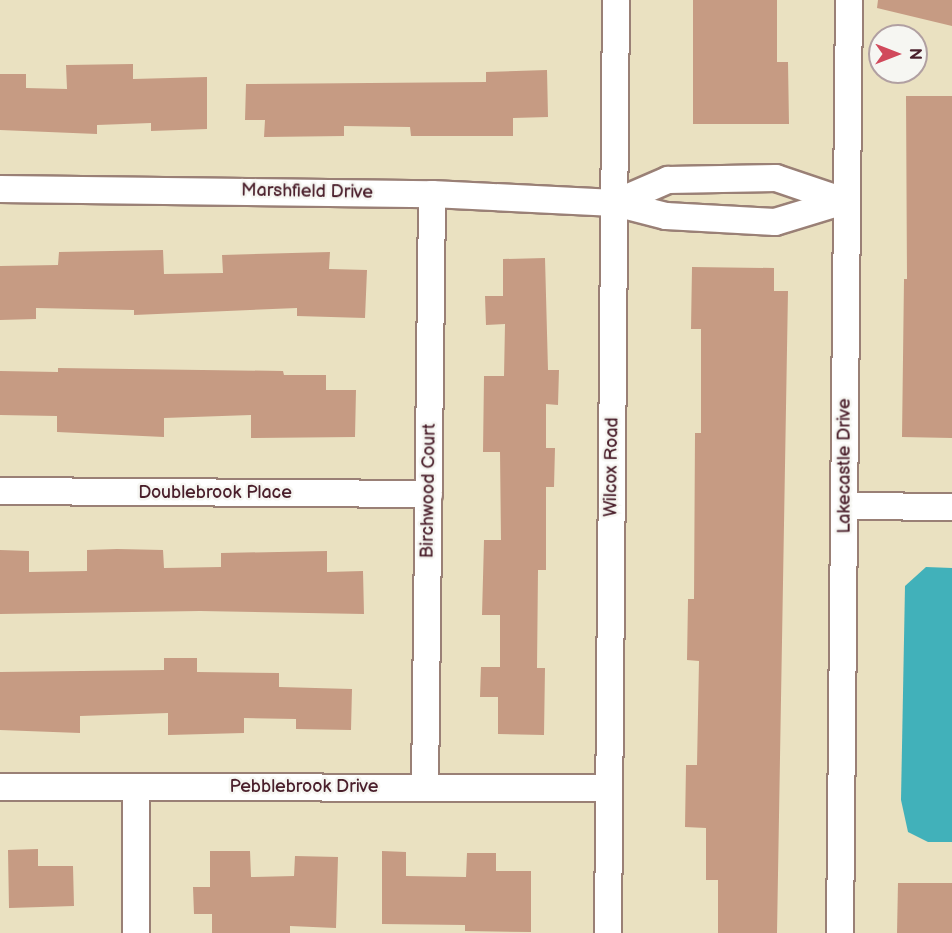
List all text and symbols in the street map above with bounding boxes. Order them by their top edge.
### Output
north arrow [868,24,928,84]
text: N [905,48,924,60]
street label: Marshfield Drive [241,180,373,204]
street label: Lakecastle Drive [834,398,856,534]
street label: Wilcox Road [600,417,624,517]
street label: Birchwood Court [417,423,441,559]
street label: Doublebrook Place [138,482,292,504]
street label: Pebblebrook Drive [230,776,378,798]

